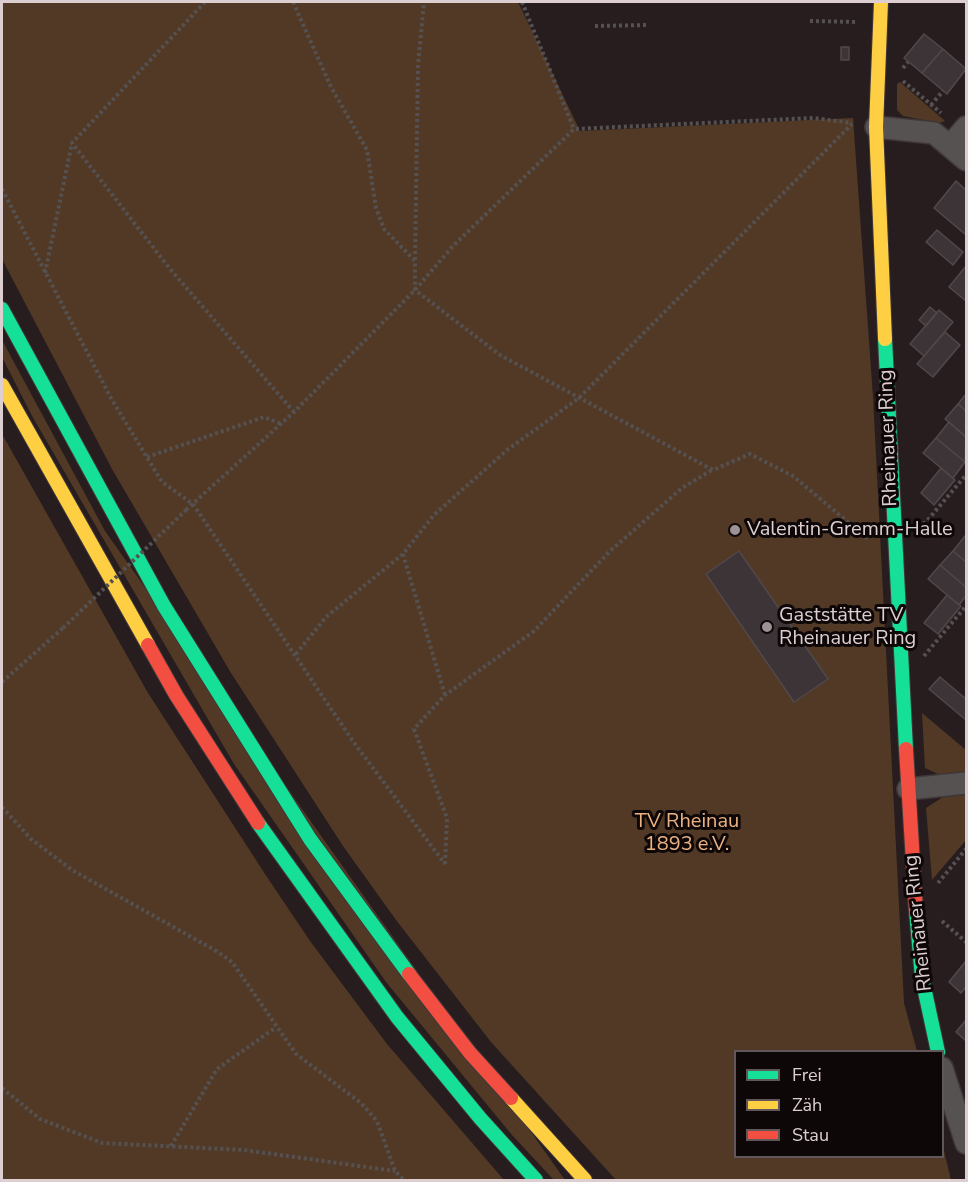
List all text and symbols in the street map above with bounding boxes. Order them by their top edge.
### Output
street label: Rheinauer Ring [875,369,903,507]
place label: Valentin-Gremm-Halle [747,518,953,542]
marker: Valentin-Gremm-Halle [728,523,742,537]
place label: Gaststätte TV Rheinauer Ring [779,604,916,651]
marker: Gaststätte TV Rheinauer Ring [760,620,774,634]
park label: TV Rheinau 1893 e.V. [635,810,739,857]
street label: Rheinauer Ring [900,854,938,992]
legend [734,1050,944,1158]
text: Frei [792,1063,822,1087]
text: Zäh [792,1093,822,1117]
text: Stau [792,1123,829,1147]

